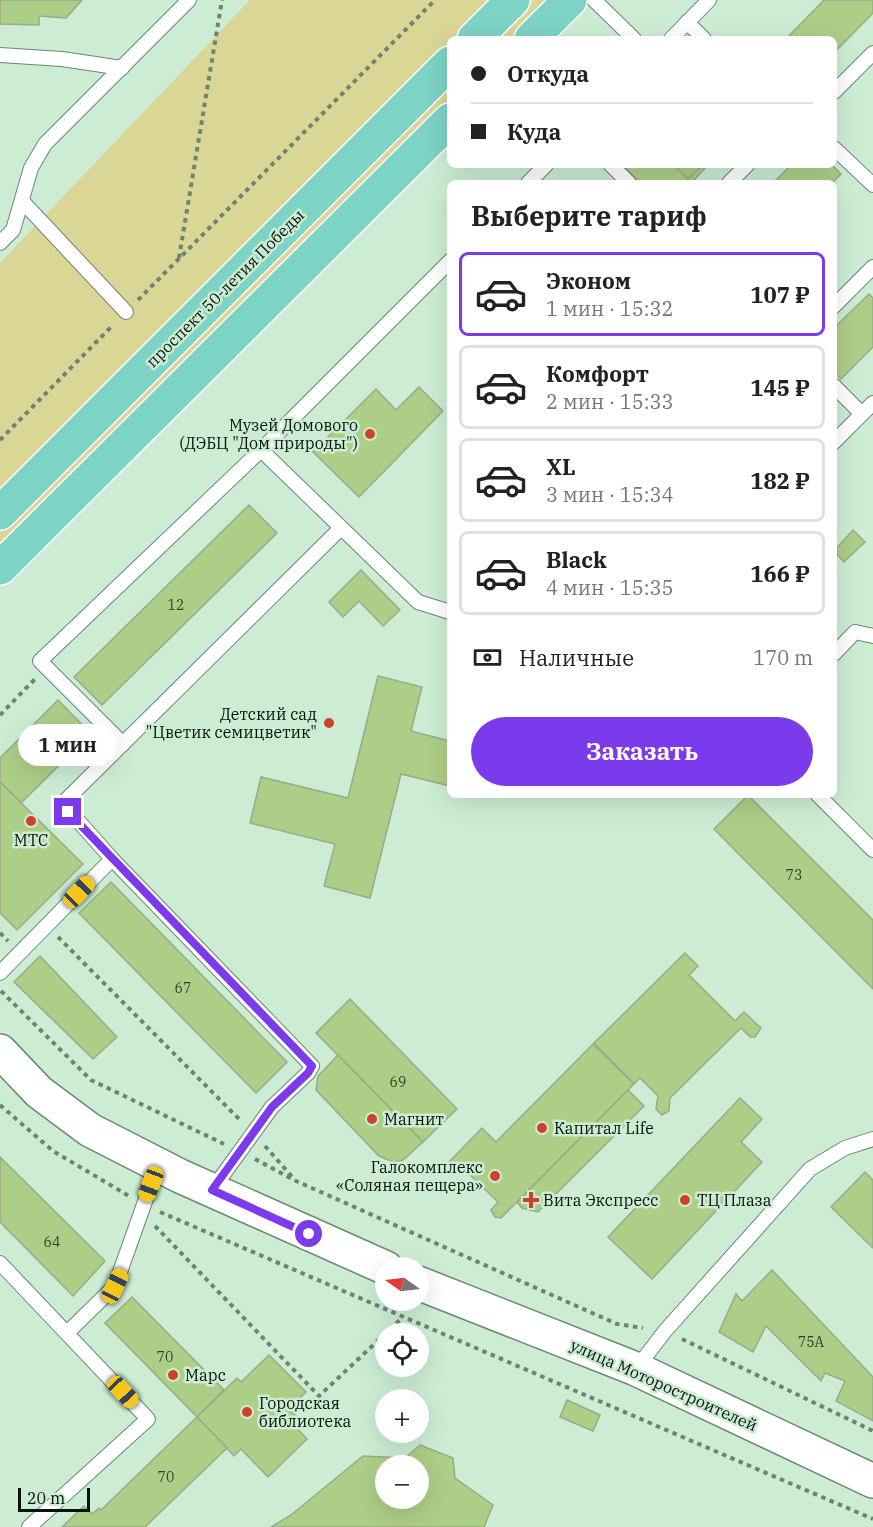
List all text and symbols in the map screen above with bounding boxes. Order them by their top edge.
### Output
text: Откуда [507,59,589,88]
text: Куда [507,117,561,146]
text: Выберите тариф [471,198,707,233]
street label: проспект 50-летия Победы [142,205,308,371]
text: Эконом [546,266,631,295]
icon: car [474,267,528,321]
text: 107 ₽ [750,280,810,309]
text: 1 мин · 15:32 [546,295,674,322]
text: Комфорт [546,359,649,388]
icon: car [474,360,528,414]
text: 145 ₽ [750,373,810,402]
text: 2 мин · 15:33 [546,388,674,415]
place label: Музей Домового (ДЭБЦ "Дом природы") [179,415,358,453]
marker: Музей Домового (ДЭБЦ "Дом природы") [363,427,377,441]
text: XL [546,452,576,481]
icon: car [474,453,528,507]
text: 182 ₽ [750,466,810,495]
text: 3 мин · 15:34 [546,481,674,508]
text: Black [546,545,607,574]
icon: car [474,546,528,600]
text: 166 ₽ [750,559,810,588]
text: 4 мин · 15:35 [546,574,674,601]
house number: 12 [168,596,184,614]
icon: cash [471,641,504,674]
text: Наличные [519,643,634,672]
text: 170 m [753,644,813,671]
place label: Детский сад "Цветик семицветик" [146,704,317,742]
marker: Детский сад "Цветик семицветик" [322,716,336,730]
button: Заказать [471,717,813,786]
callout: 1 мин [19,725,118,767]
text: 1 мин [38,731,97,758]
route end [54,798,81,825]
marker: МТС [24,814,38,828]
place label: МТС [14,830,48,850]
house number: 73 [786,866,802,884]
car [60,873,98,911]
house number: 67 [175,979,191,997]
house number: 69 [390,1073,406,1091]
place label: Магнит [384,1109,444,1129]
marker: Магнит [365,1112,379,1126]
place label: Капитал Life [554,1118,654,1138]
marker: Капитал Life [535,1121,549,1135]
place label: Галокомплекс «Соляная пещера» [336,1157,483,1195]
car [136,1164,166,1204]
marker: Галокомплекс «Соляная пещера» [488,1169,502,1183]
place label: Вита Экспресс [543,1190,658,1210]
place label: ТЦ Плаза [697,1190,772,1210]
marker: Вита Экспресс [524,1193,538,1207]
marker: ТЦ Плаза [678,1193,692,1207]
route start [295,1220,322,1247]
house number: 64 [44,1233,60,1251]
north arrow [375,1257,429,1311]
map controls [375,1257,429,1509]
car [99,1266,131,1306]
button: locate [375,1323,429,1377]
house number: 75А [798,1333,825,1351]
street label: улица Моторостроителей [567,1335,761,1435]
house number: 70 [157,1348,173,1366]
place label: Марс [185,1365,226,1385]
marker: Марс [166,1368,180,1382]
car [104,1373,142,1411]
button: + [375,1389,429,1443]
place label: Городская библиотека [259,1393,351,1431]
marker: Городская библиотека [240,1405,254,1419]
button: − [375,1455,429,1509]
house number: 70 [158,1468,174,1486]
scale bar [18,1485,90,1512]
text: 20 m [27,1488,65,1508]

